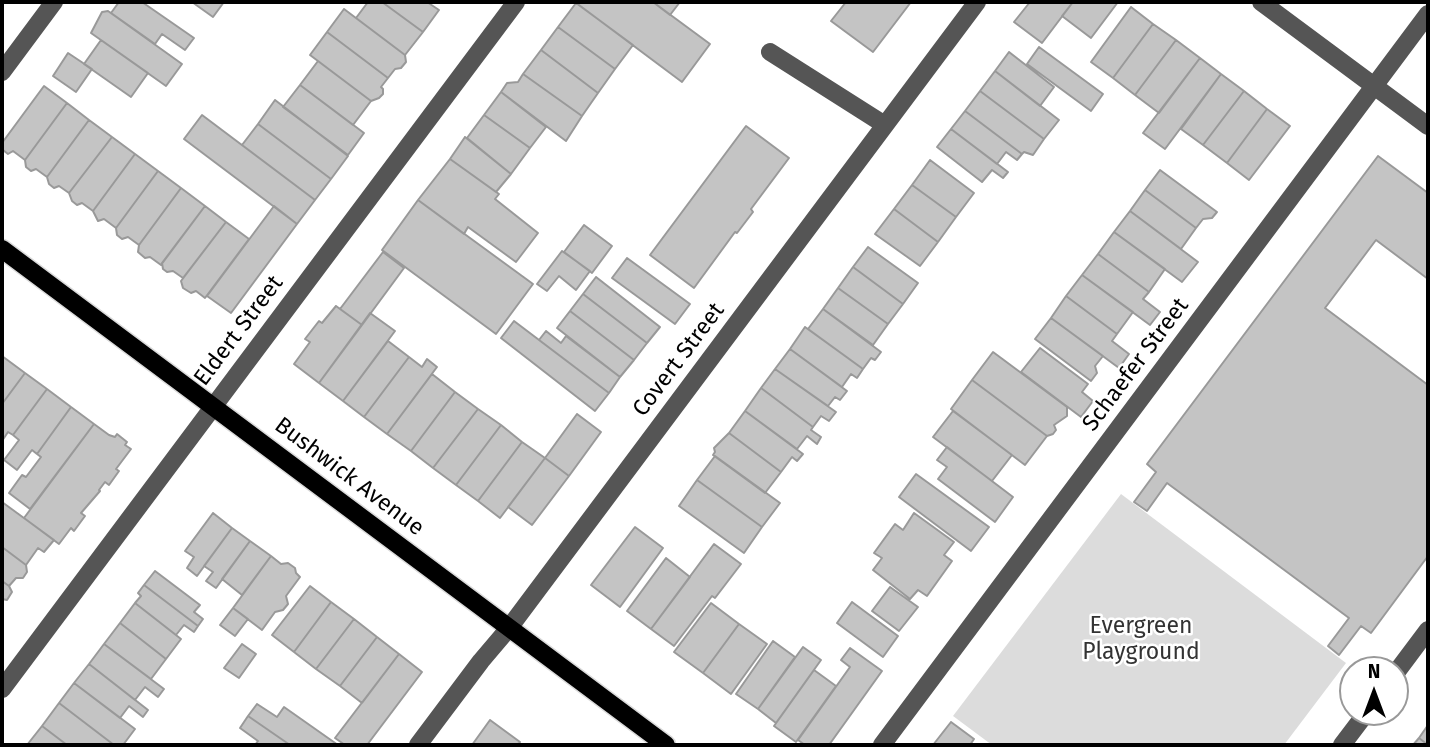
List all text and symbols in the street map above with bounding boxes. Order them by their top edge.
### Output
street label: Eldert Street [189,270,289,392]
street label: Schaefer Street [1077,293,1195,437]
street label: Covert Street [627,298,731,422]
street label: Bushwick Avenue [269,412,429,542]
park label: Evergreen Playground [1082,613,1200,667]
north arrow [1339,656,1409,726]
text: N [1368,660,1380,683]

